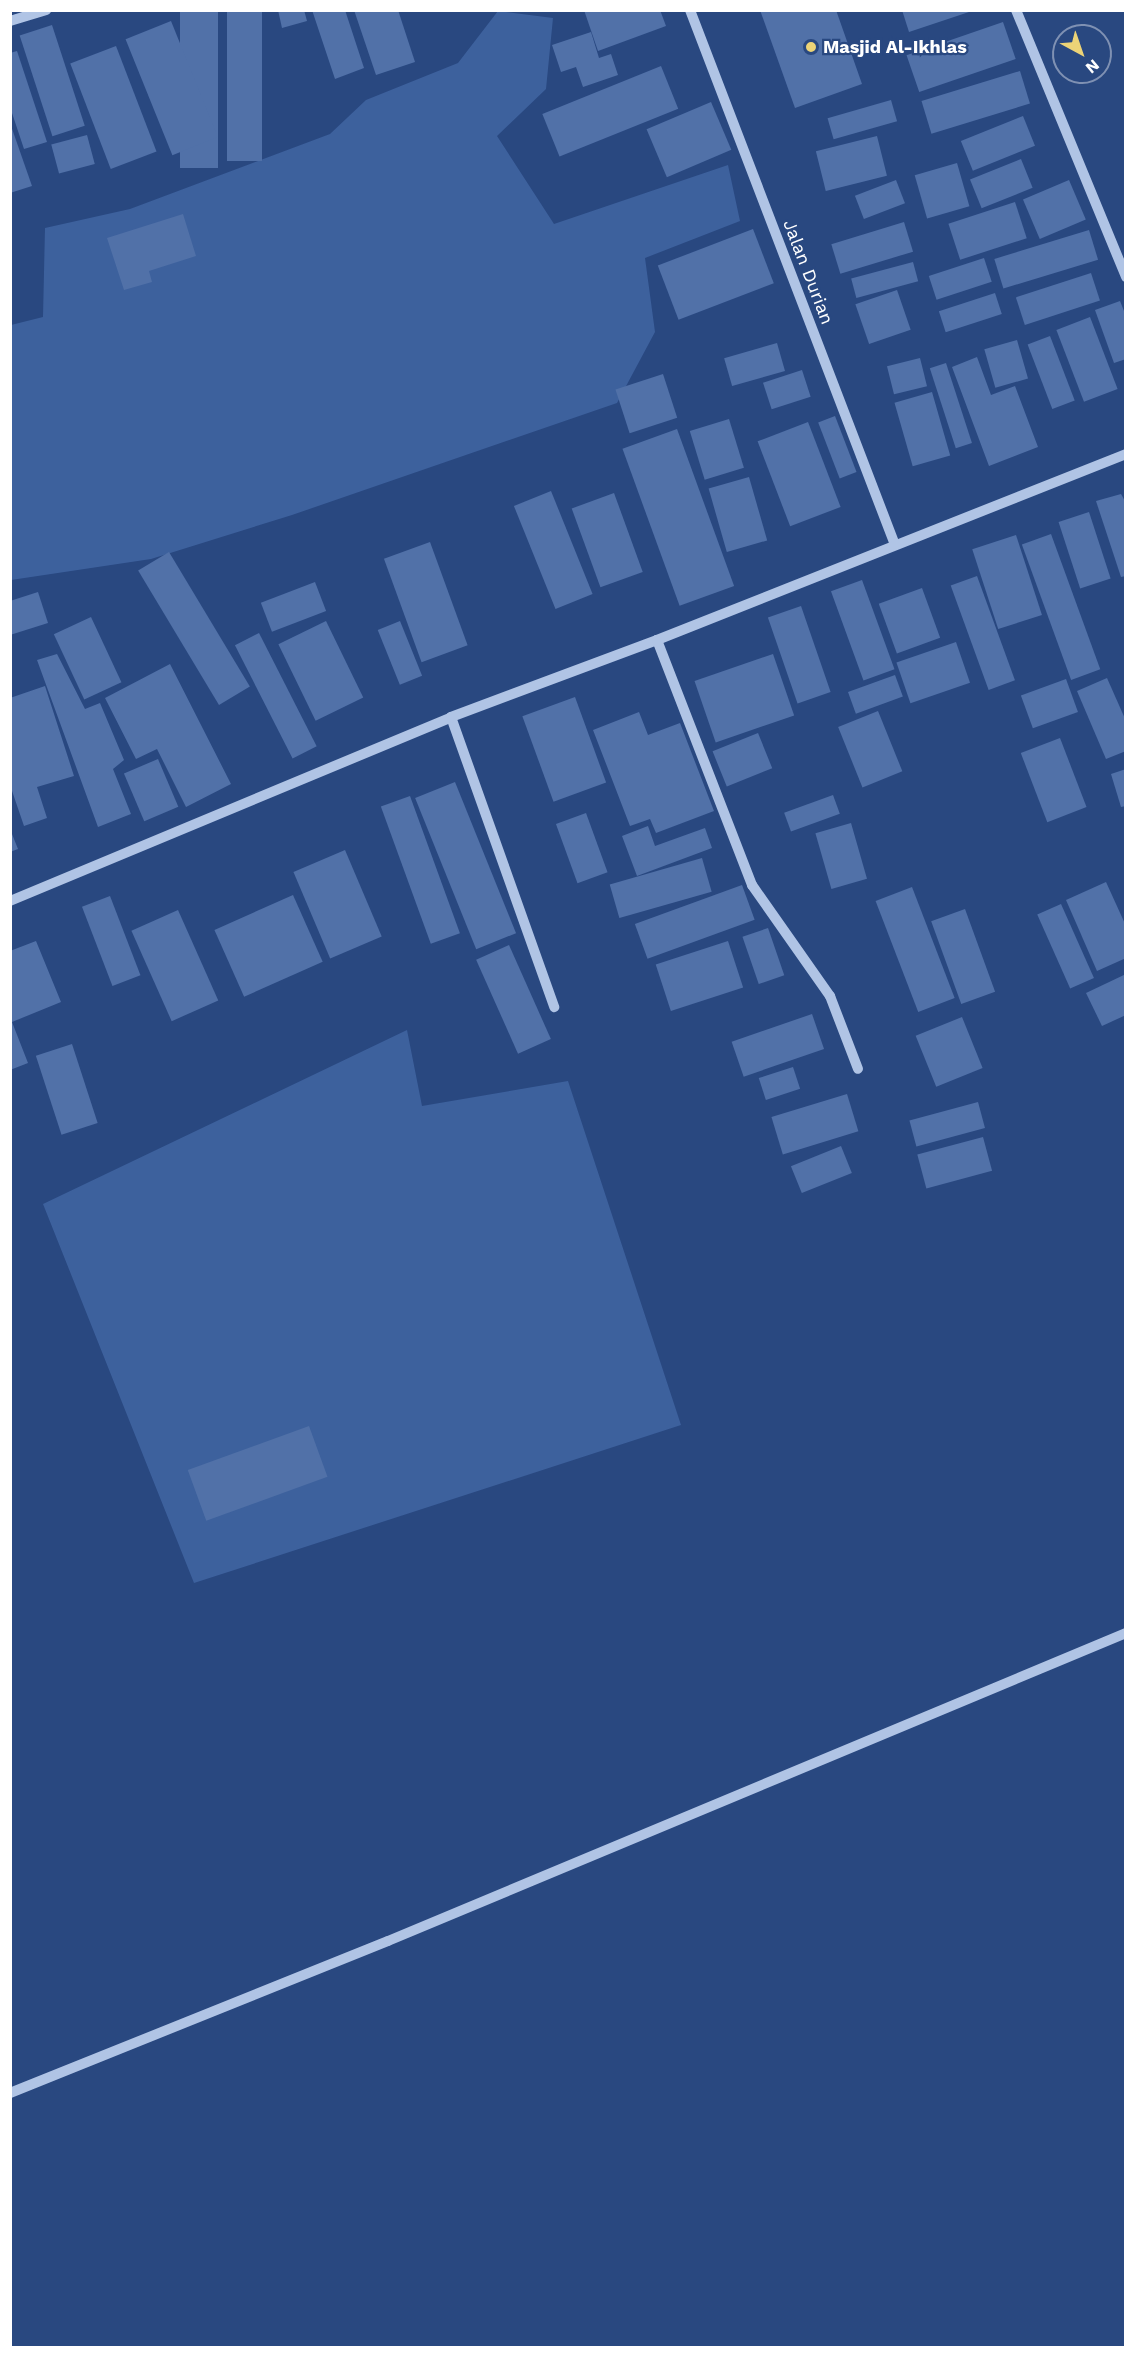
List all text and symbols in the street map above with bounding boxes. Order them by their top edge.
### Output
north arrow [1052,24,1112,84]
place label: Masjid Al-Ikhlas [823,36,967,58]
marker: Masjid Al-Ikhlas [804,40,818,54]
text: N [1082,56,1103,78]
street label: Jalan Durian [778,217,838,327]

